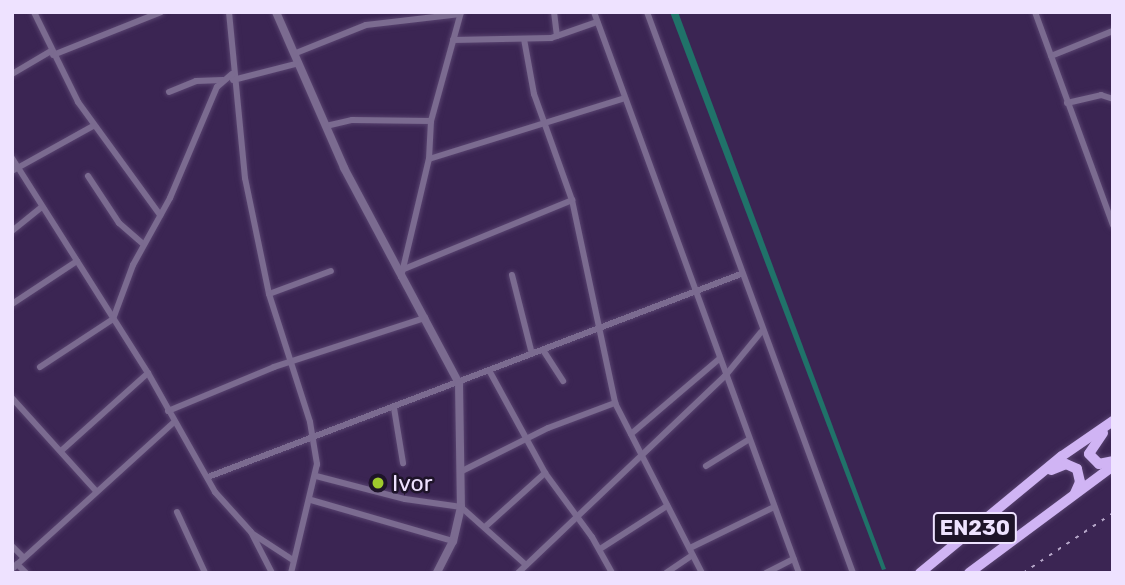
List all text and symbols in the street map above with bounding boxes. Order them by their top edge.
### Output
place label: Ivor [392,469,433,497]
marker: Ivor [370,475,386,491]
road number: EN230 [931,510,1019,546]

